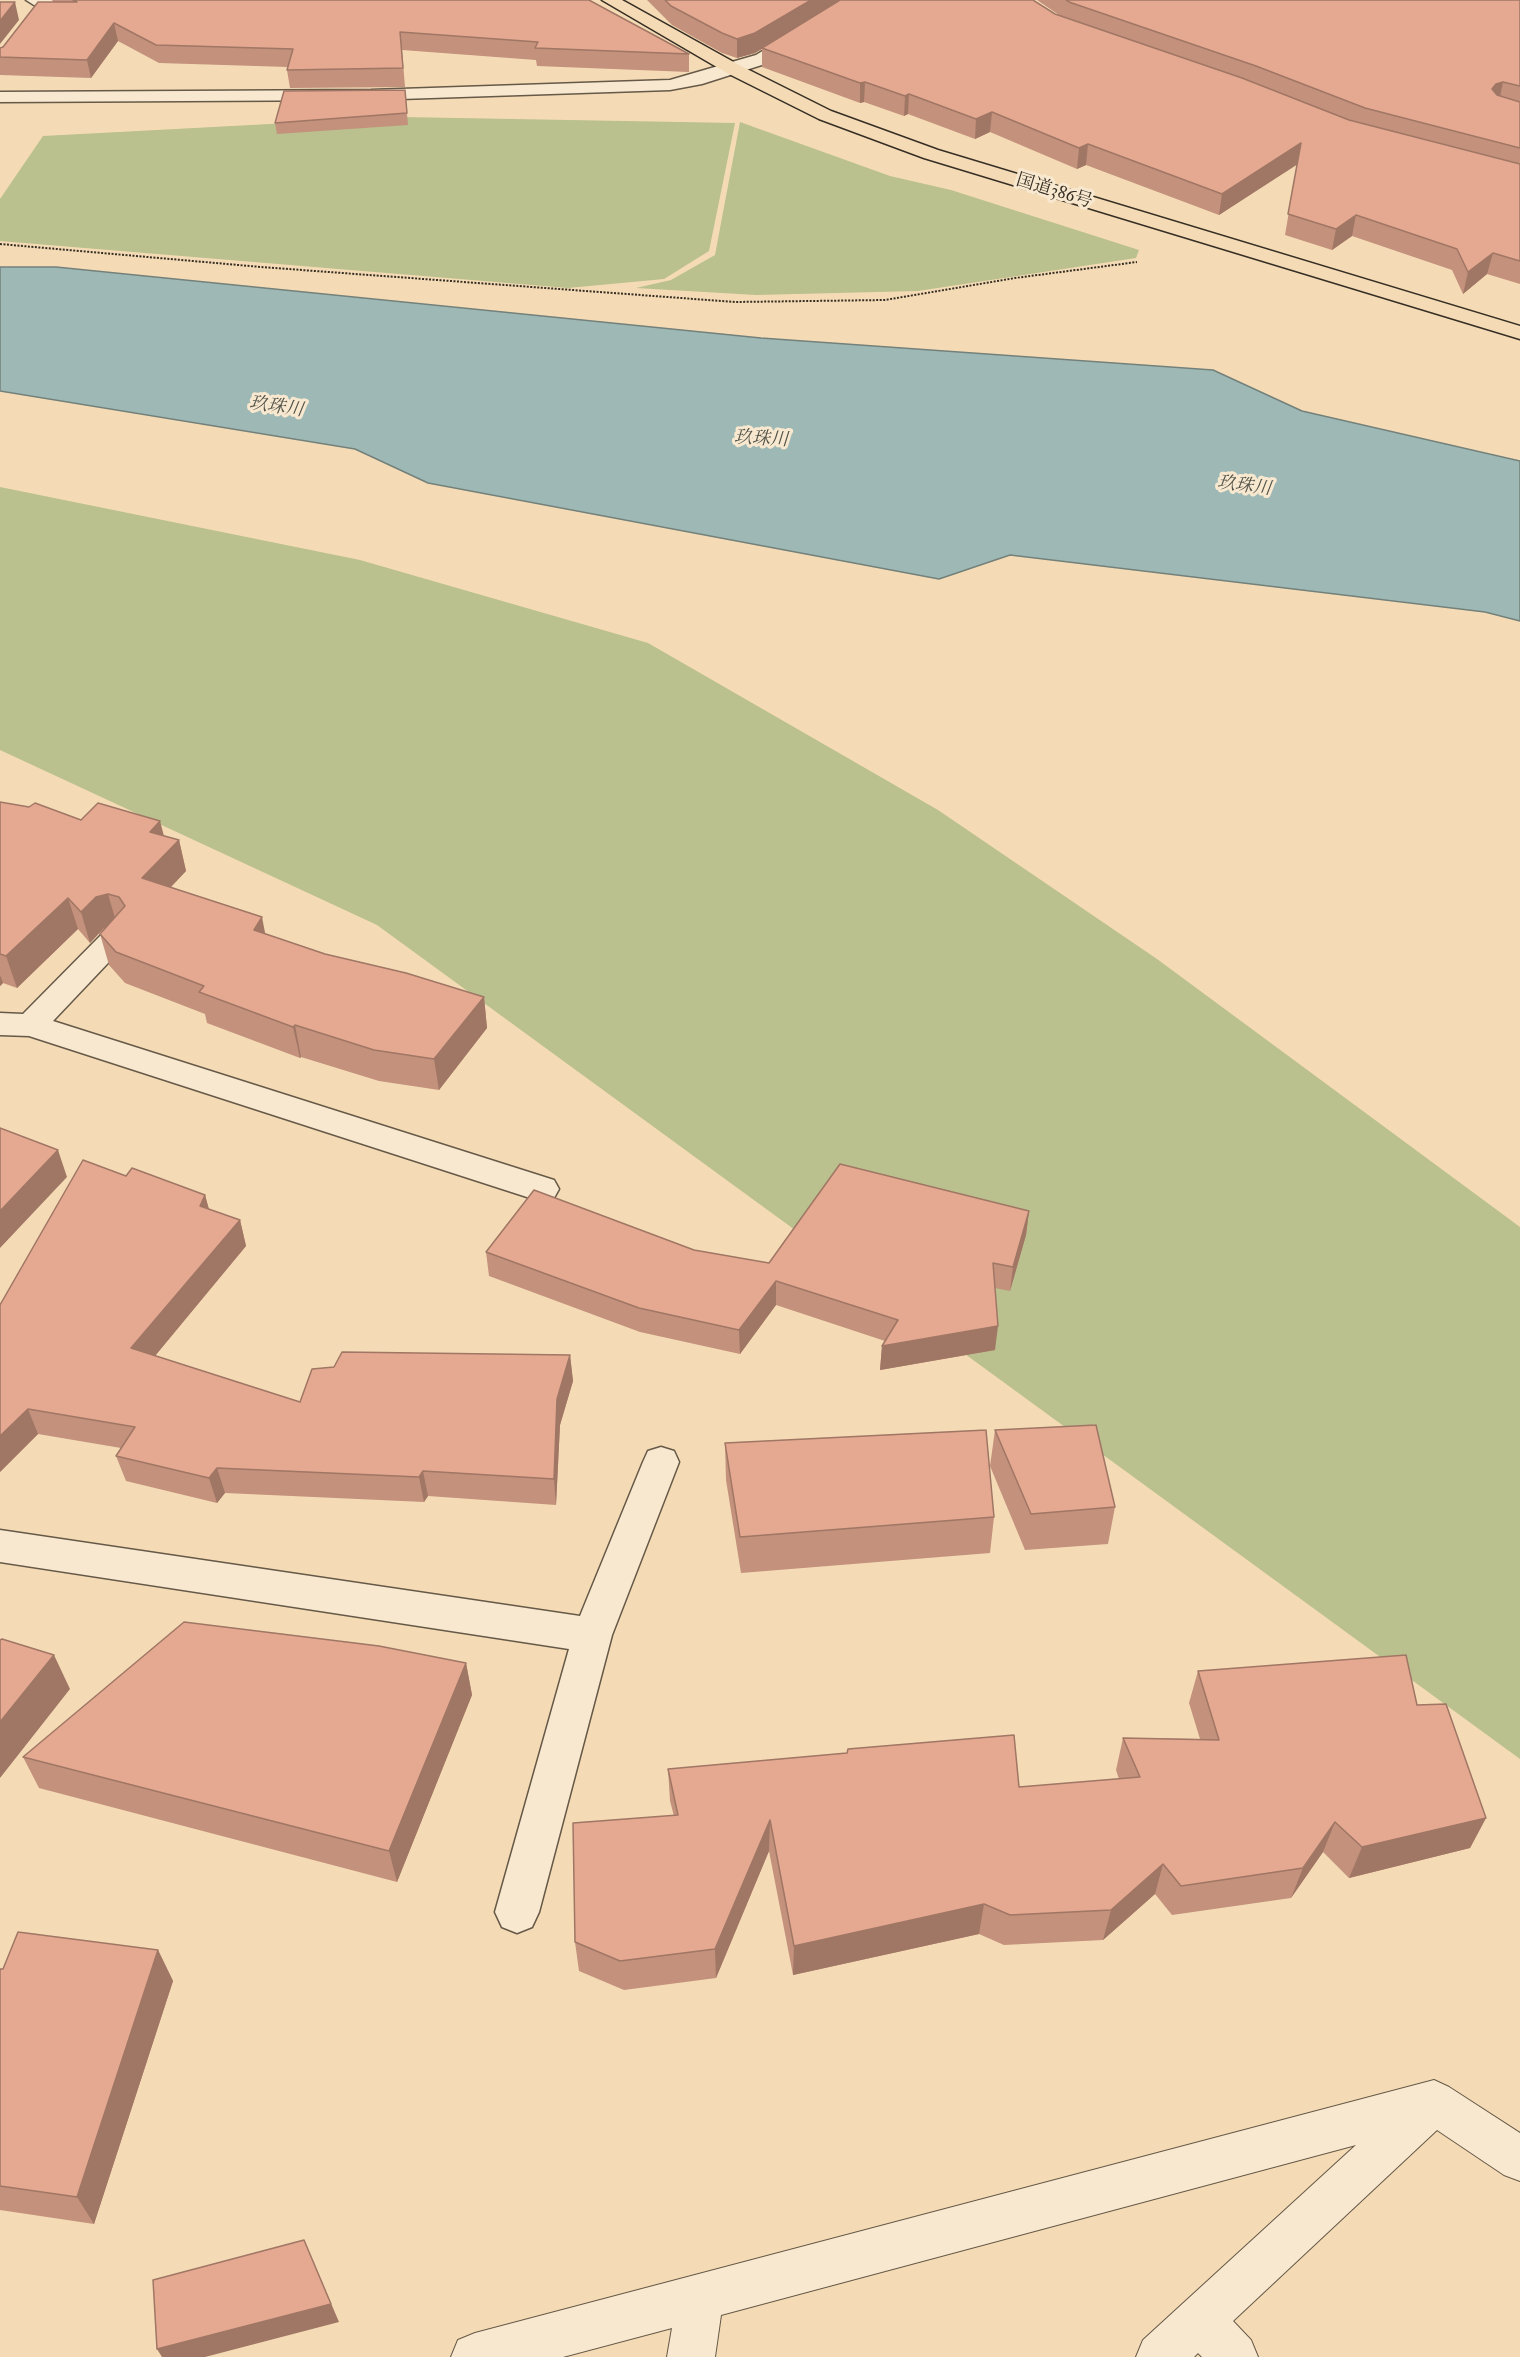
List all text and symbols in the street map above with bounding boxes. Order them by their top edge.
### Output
street label: 国道386号 [1013,170,1095,214]
water label: 玖珠川 [248,394,304,422]
water label: 玖珠川 [733,428,789,452]
water label: 玖珠川 [1216,473,1272,501]

